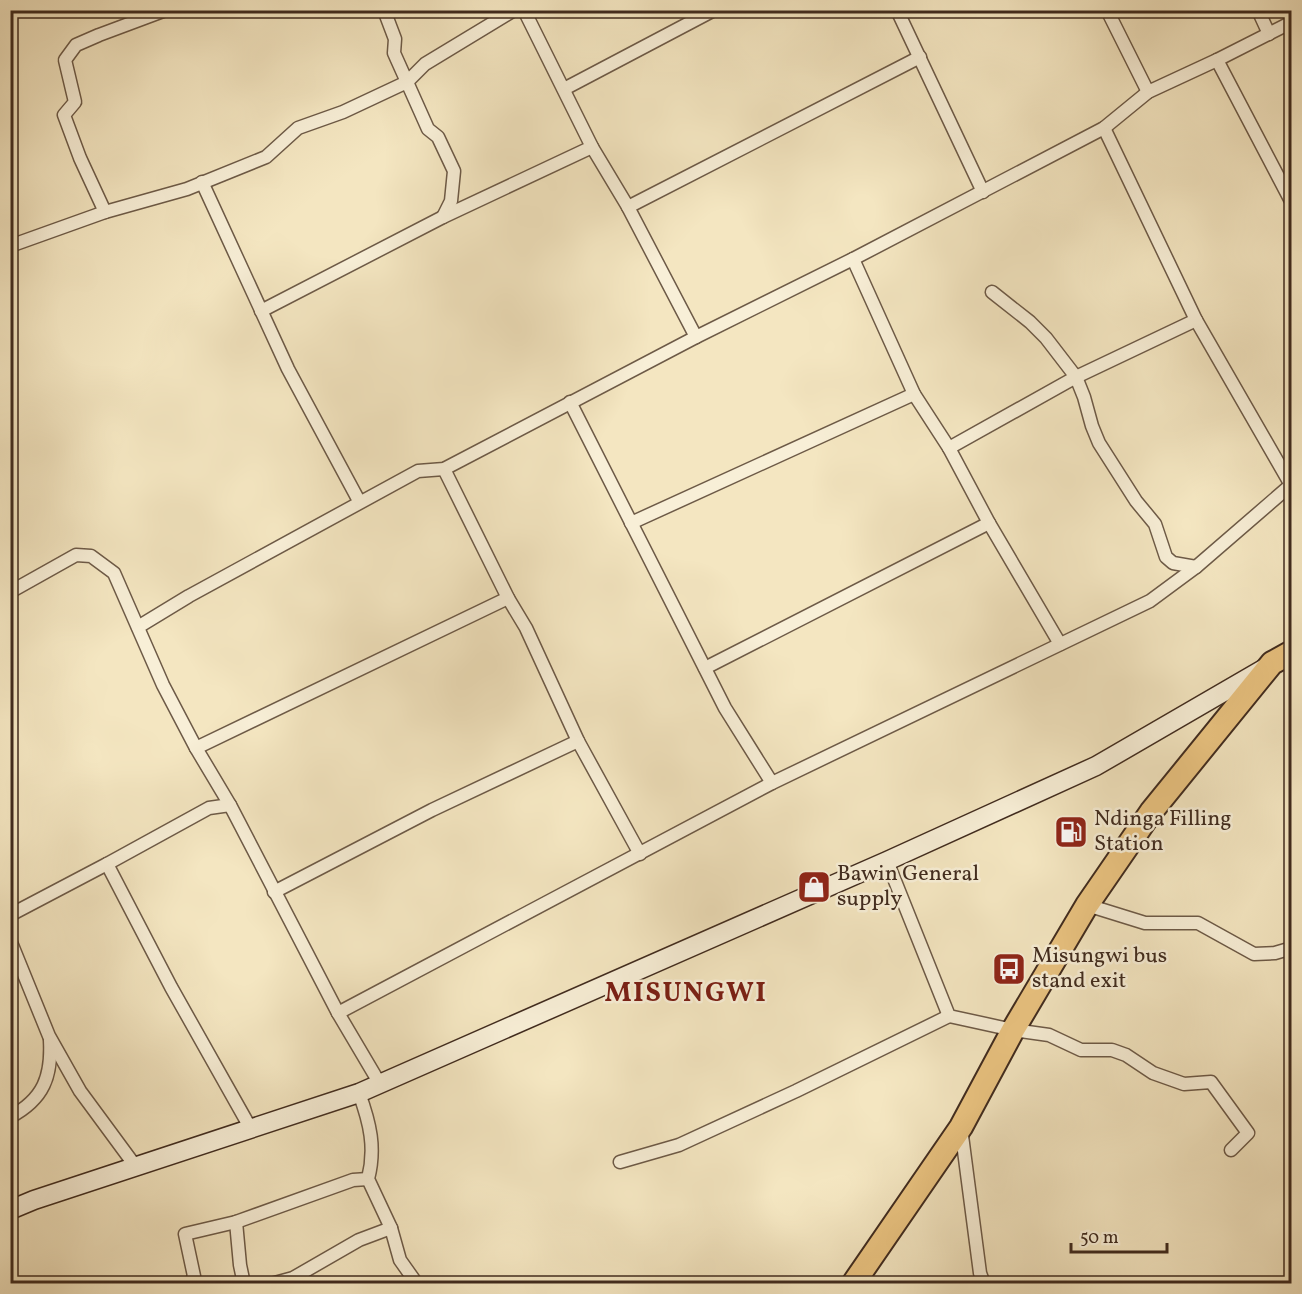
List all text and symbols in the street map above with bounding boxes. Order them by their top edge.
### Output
place label: Ndinga Filling Station [1094,804,1232,860]
fuel station icon: Ndinga Filling Station [1053,814,1089,850]
place label: Bawin General supply [837,859,979,915]
shop icon: Bawin General supply [796,869,832,905]
place label: Misungwi bus stand exit [1032,941,1167,997]
bus stop icon: Misungwi bus stand exit [991,951,1027,987]
district label: MISUNGWI [605,974,767,1013]
scale bar [1071,1216,1167,1254]
text: 50 m [1080,1226,1119,1251]

